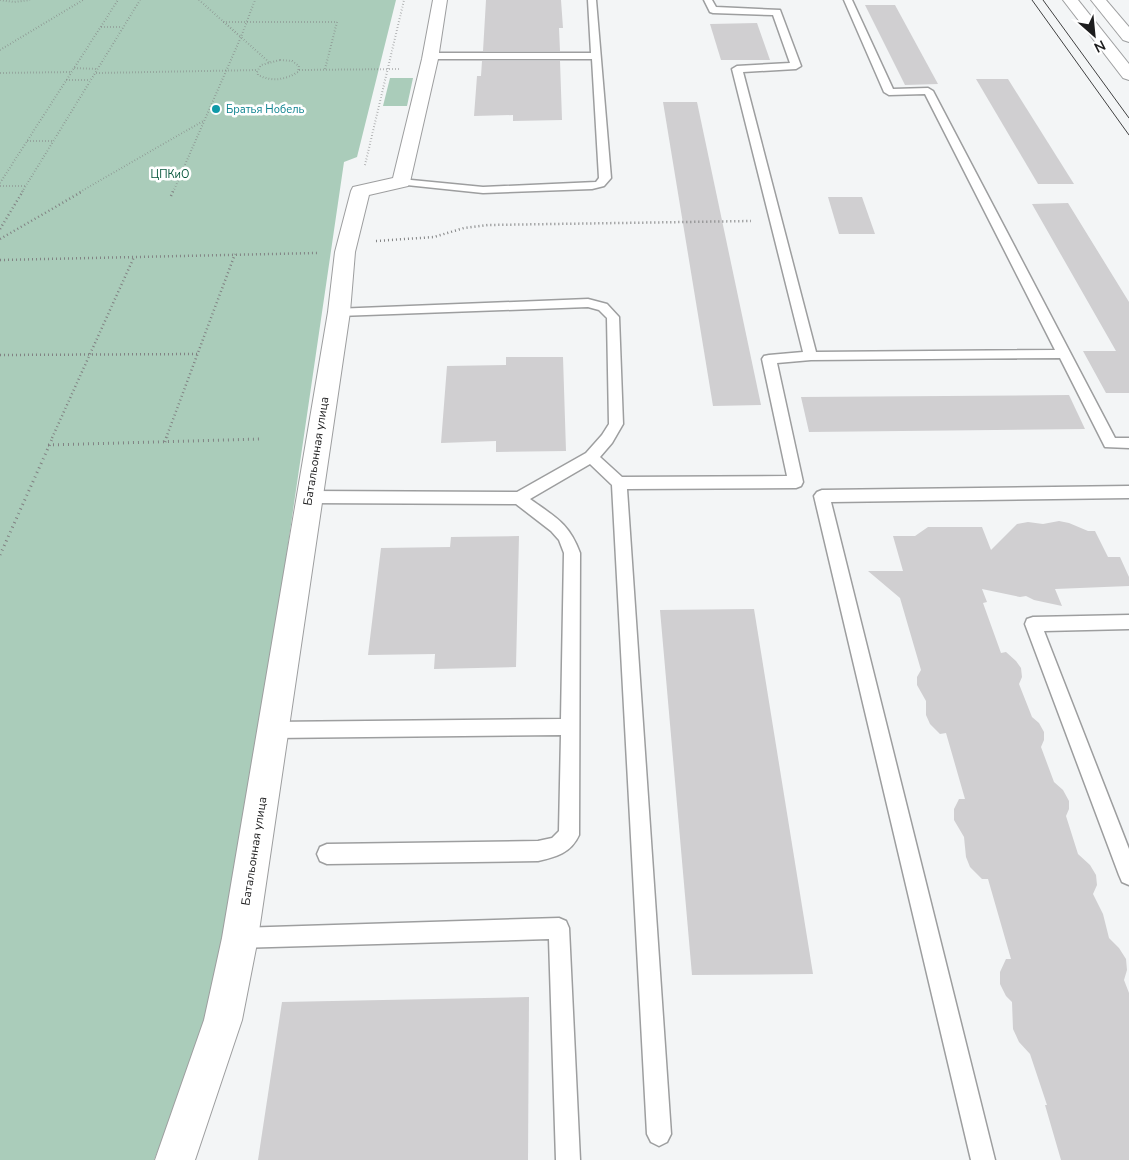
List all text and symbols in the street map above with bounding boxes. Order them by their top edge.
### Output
north arrow [1069,10,1119,60]
text: N [1091,35,1109,57]
place label: Братья Нобель [226,102,304,117]
marker: Братья Нобель [210,103,222,115]
park label: ЦПКиО [151,167,189,182]
street label: Батальонная улица [300,395,332,507]
street label: Батальонная улица [238,795,270,907]

